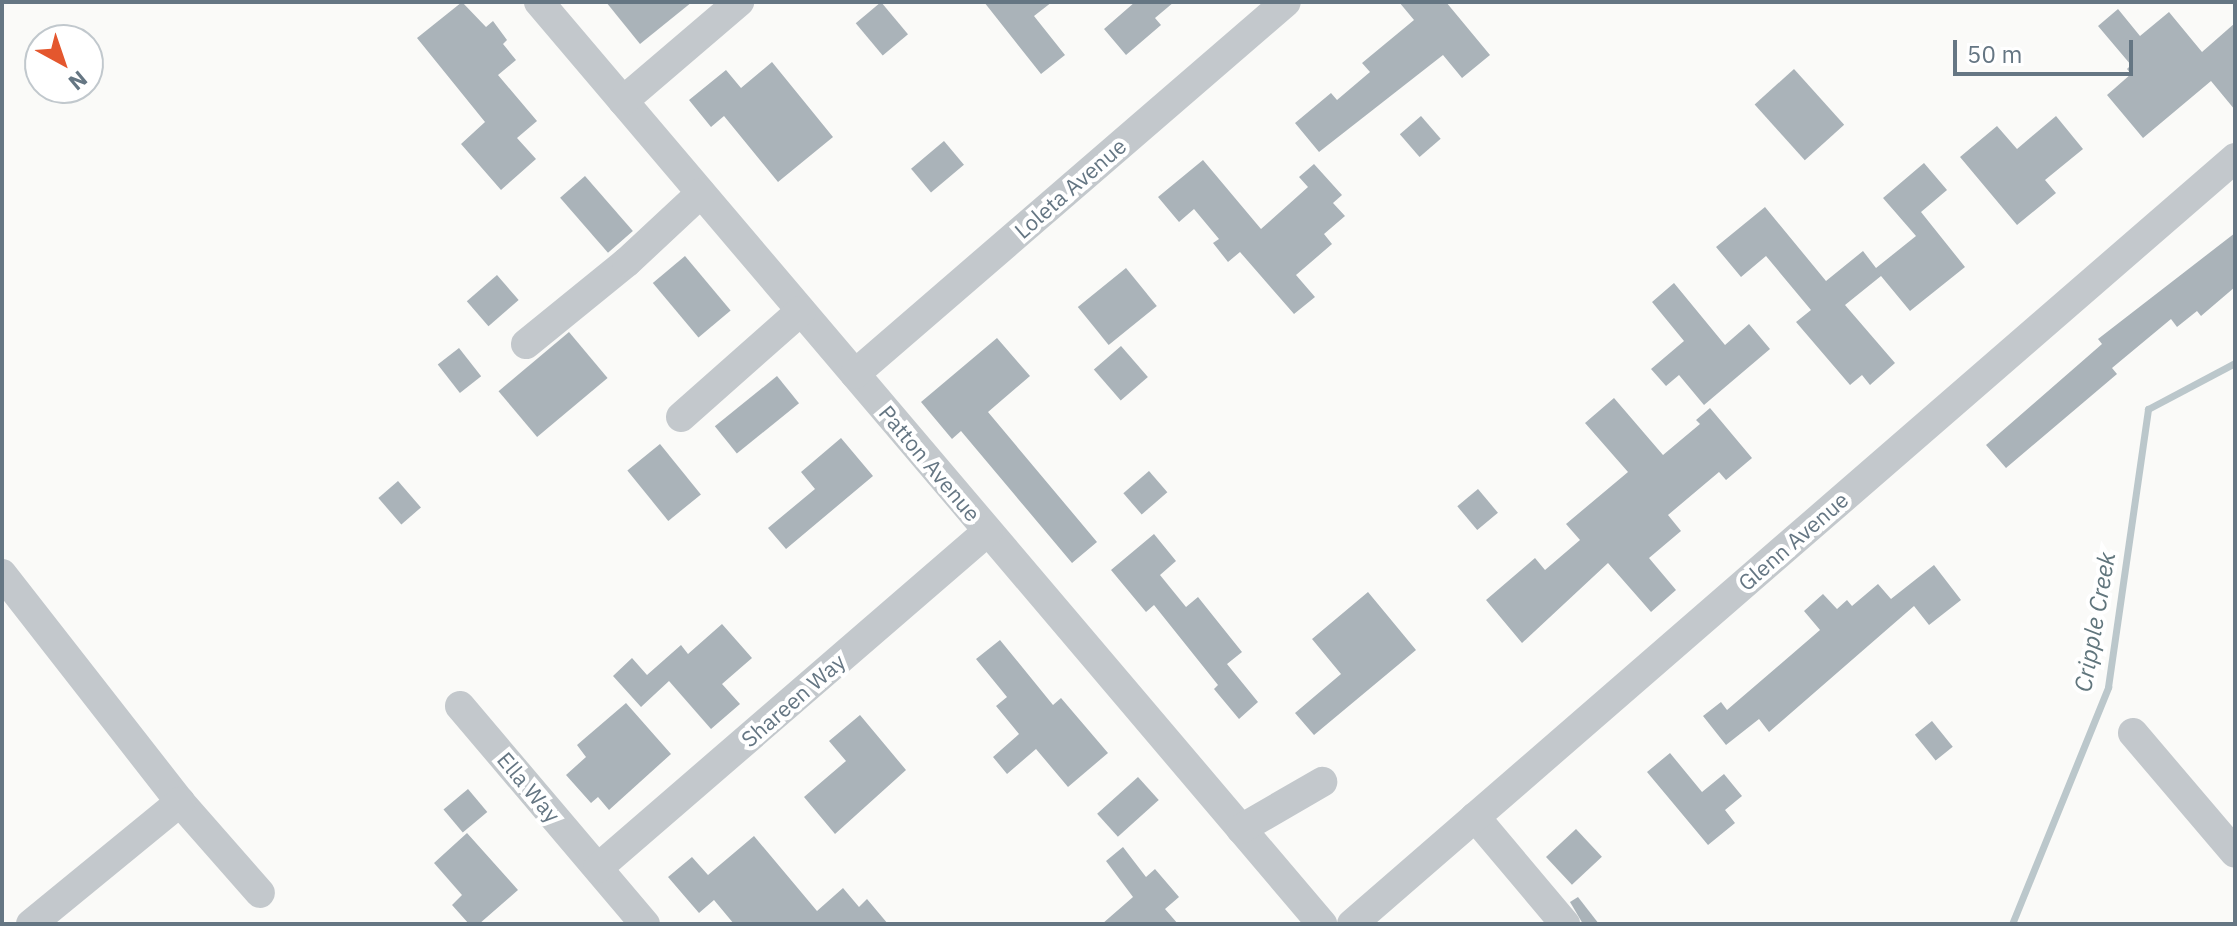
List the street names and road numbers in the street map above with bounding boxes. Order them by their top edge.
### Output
street label: Loleta Avenue [1009,132,1131,244]
street label: Patton Avenue [874,400,986,526]
street label: Glenn Avenue [1733,486,1853,596]
street label: Shareen Way [736,648,850,752]
street label: Ella Way [492,746,566,828]

